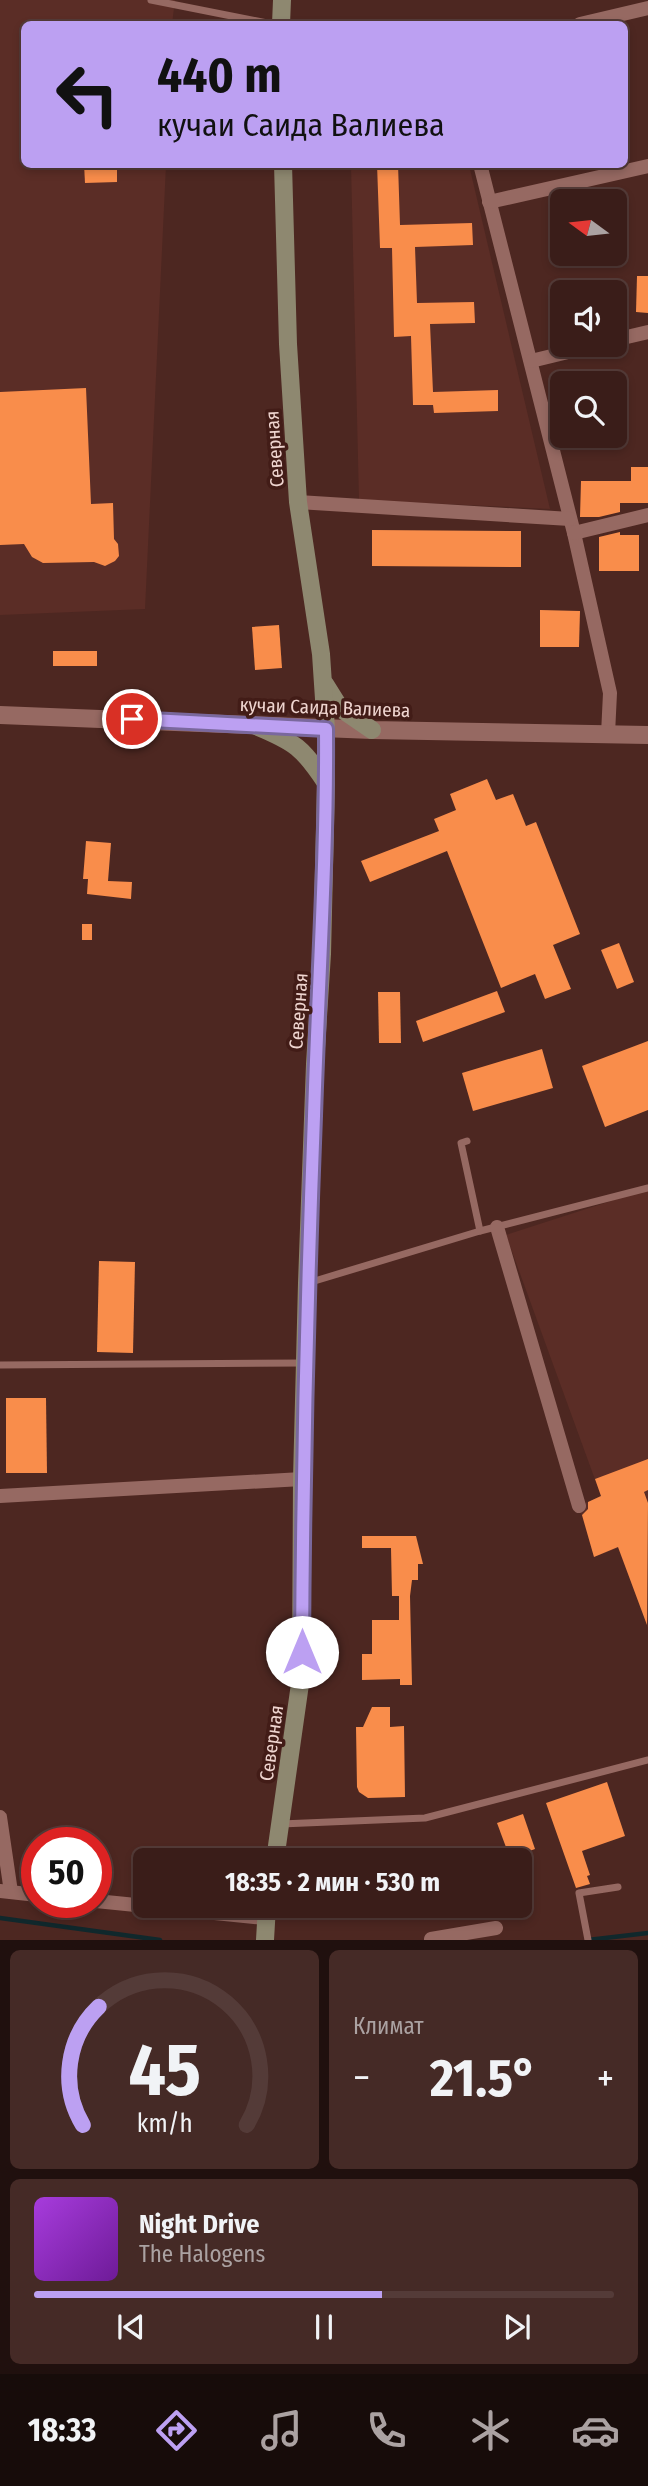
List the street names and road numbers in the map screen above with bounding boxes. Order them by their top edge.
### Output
street label: Северная [260,410,289,488]
street label: кучаи Саида Валиева [239,693,411,722]
street label: Северная [284,972,313,1050]
street label: Северная [255,1704,288,1783]

